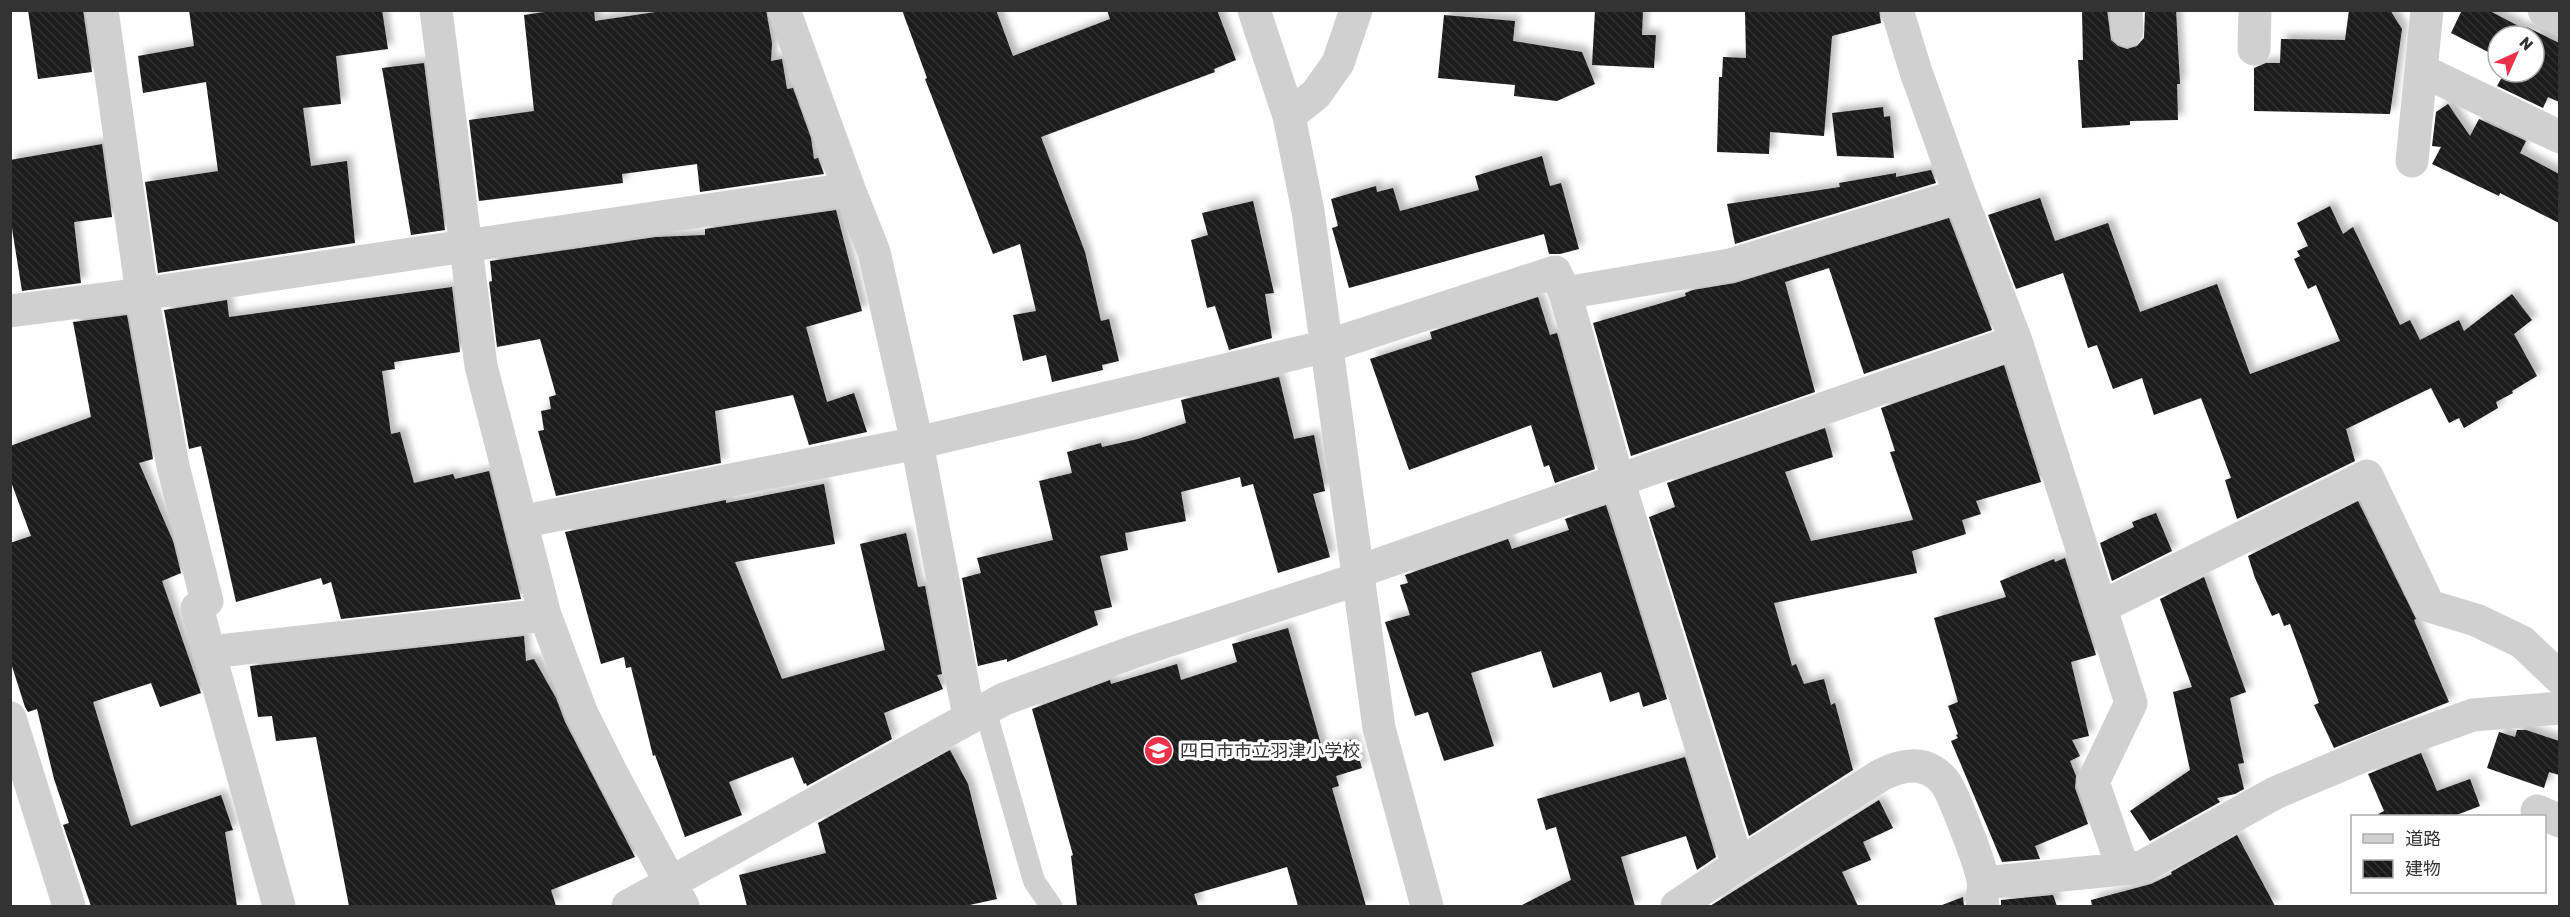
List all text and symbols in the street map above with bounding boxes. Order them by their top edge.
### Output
north arrow [2486,24,2546,84]
text: N [2515,33,2537,55]
school or university icon: 四日市市立羽津小学校 [1143,735,1175,767]
place label: 四日市市立羽津小学校 [1180,740,1360,762]
legend [2351,815,2546,893]
text: 道路 [2405,828,2441,850]
text: 建物 [2405,858,2441,880]

